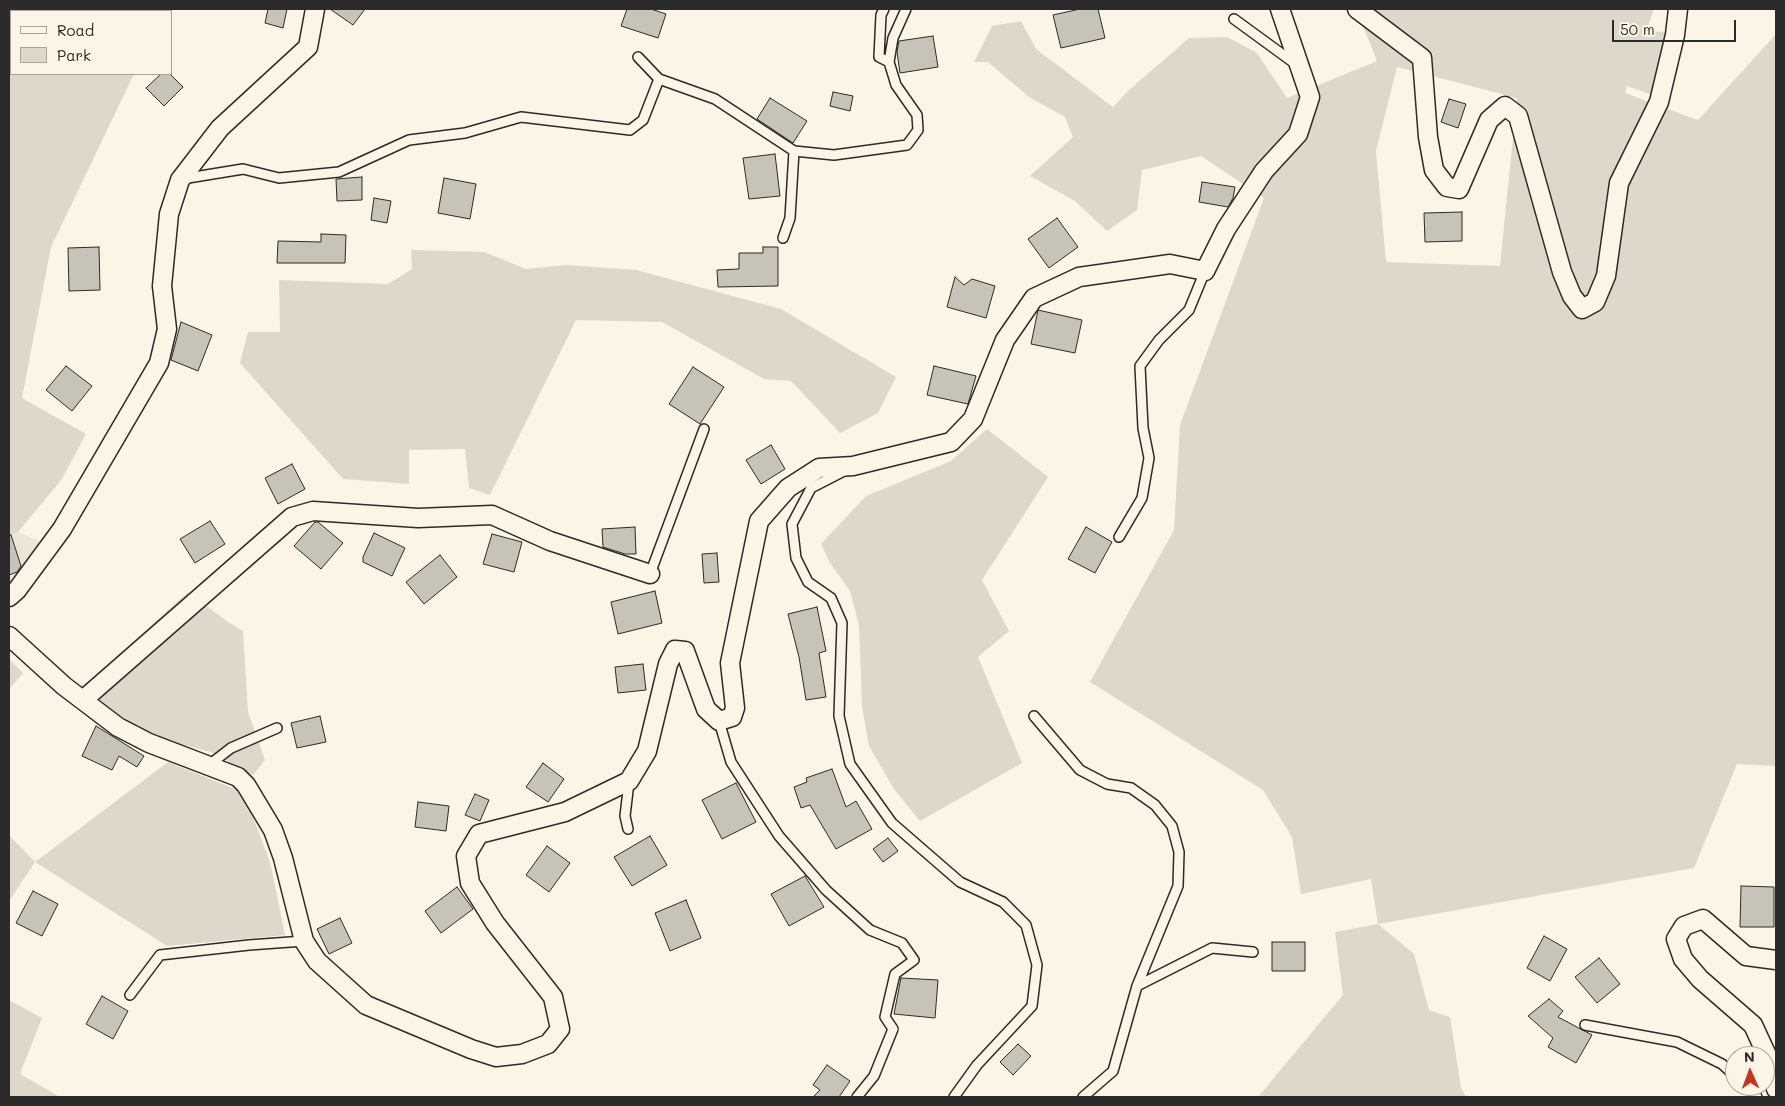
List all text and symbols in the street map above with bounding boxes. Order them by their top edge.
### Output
legend [10,10,172,75]
scale bar [1615,10,1739,42]
text: 50 m [1620,19,1655,39]
text: Road [57,20,94,40]
text: Park [57,45,91,65]
north arrow [1725,1046,1775,1096]
text: N [1744,1047,1755,1066]

